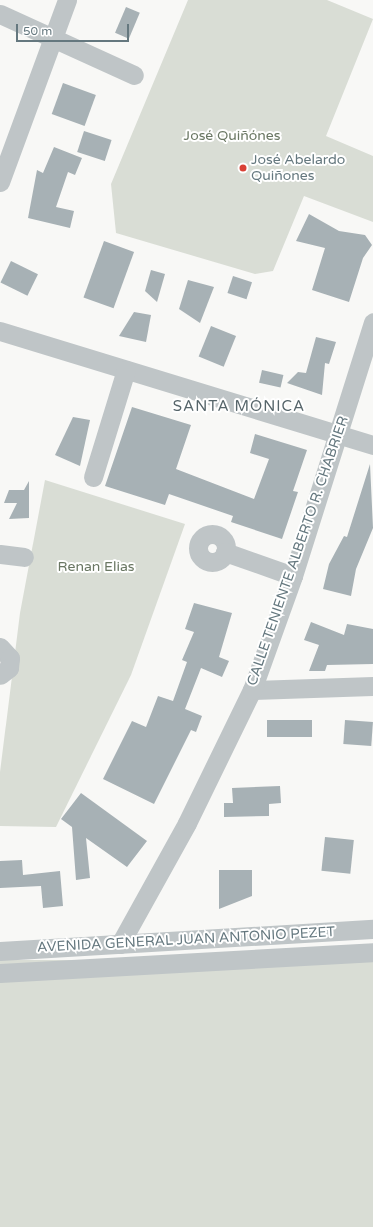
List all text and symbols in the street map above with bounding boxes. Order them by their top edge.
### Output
scale bar [18,16,131,42]
text: 50 m [23,24,52,38]
park label: José Quiñónes [184,128,280,144]
place label: José Abelardo Quiñones [251,152,345,184]
marker: José Abelardo Quiñones [238,163,248,173]
district label: SANTA MÓNICA [173,398,305,416]
street label: CALLE TENIENTE ALBERTO R. CHABRIER [244,414,352,688]
park label: Renan Elias [58,559,134,575]
street label: AVENIDA GENERAL JUAN ANTONIO PEZET [37,924,335,956]

